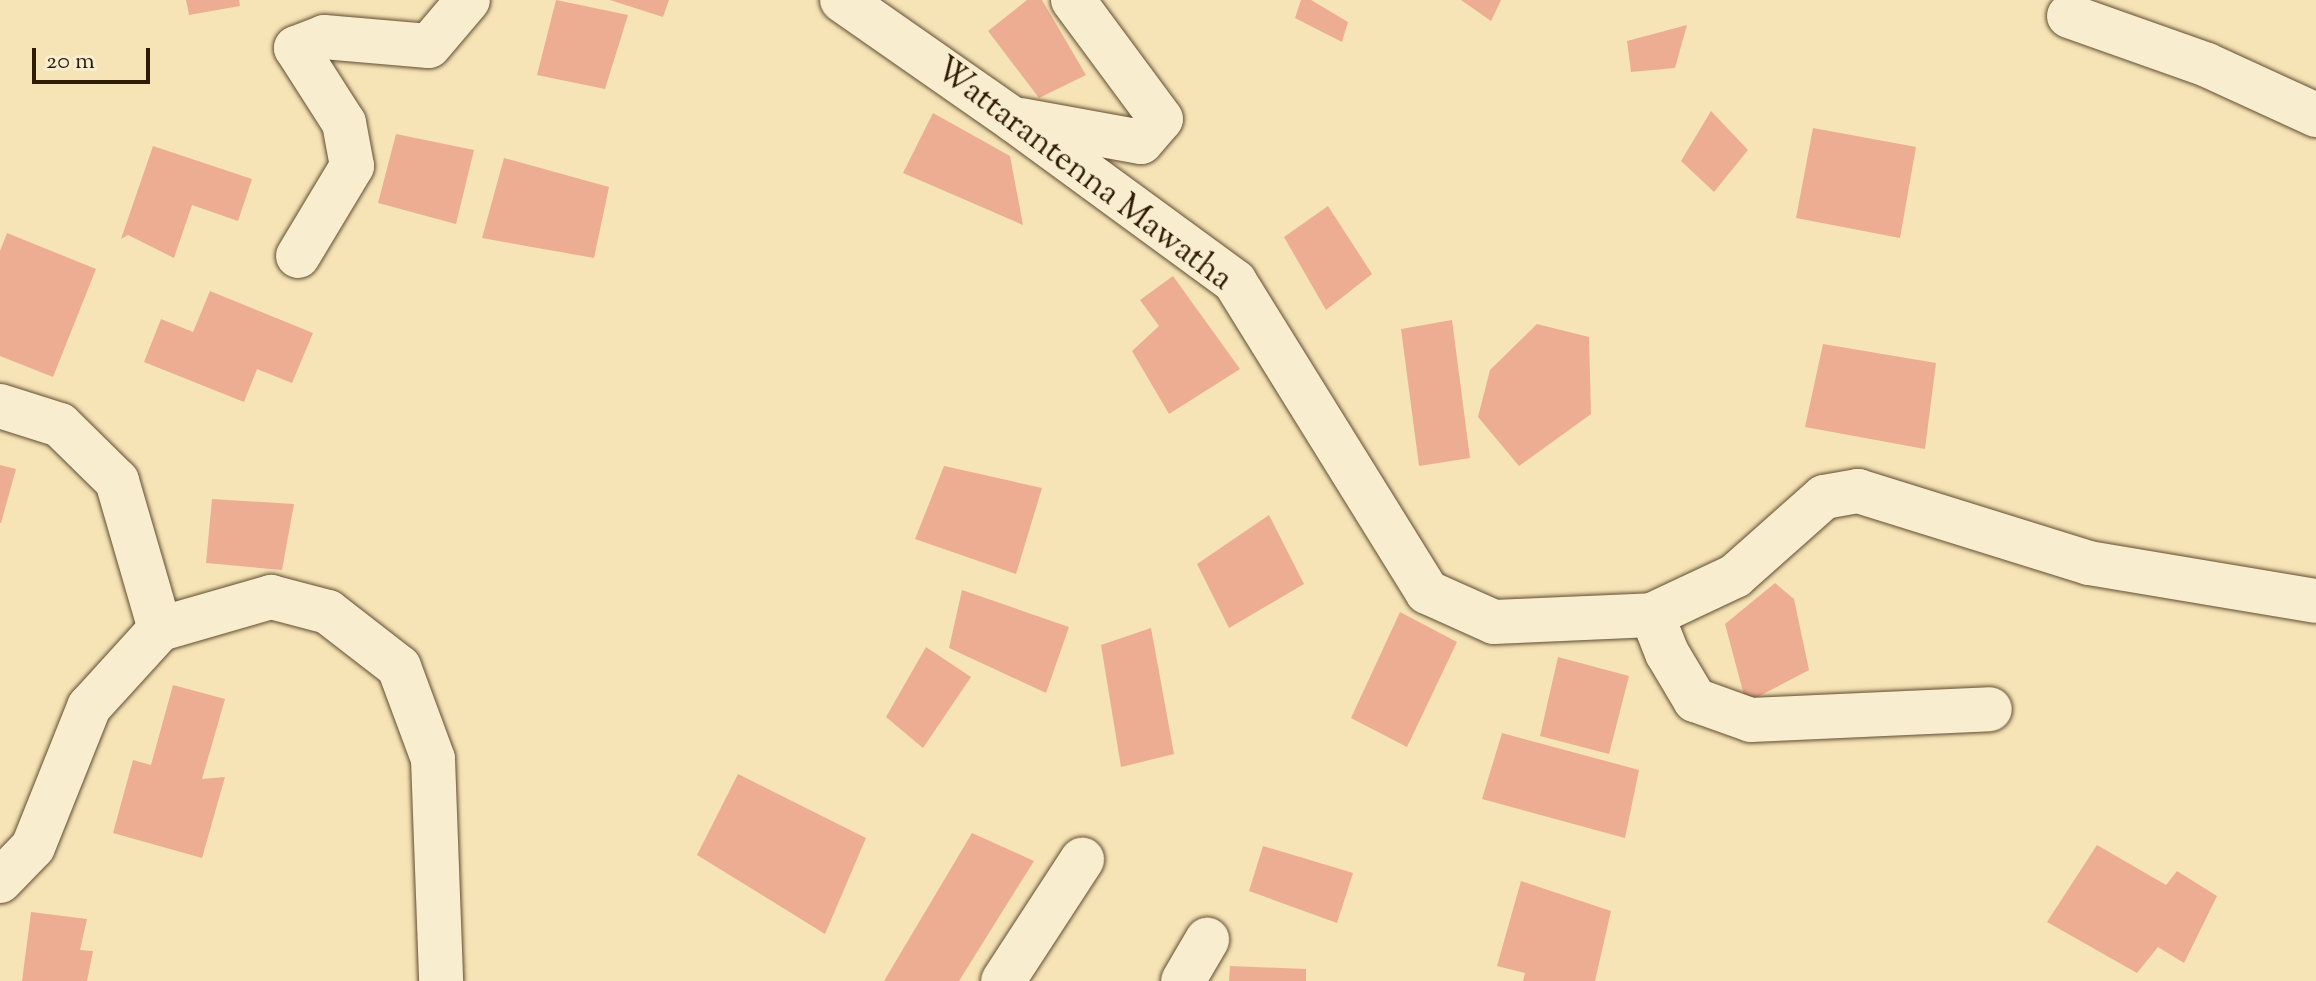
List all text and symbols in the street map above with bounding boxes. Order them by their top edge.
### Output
scale bar [36,32,154,82]
text: 20 m [46,45,95,79]
street label: Wattarantenna Mawatha [926,50,1240,300]

